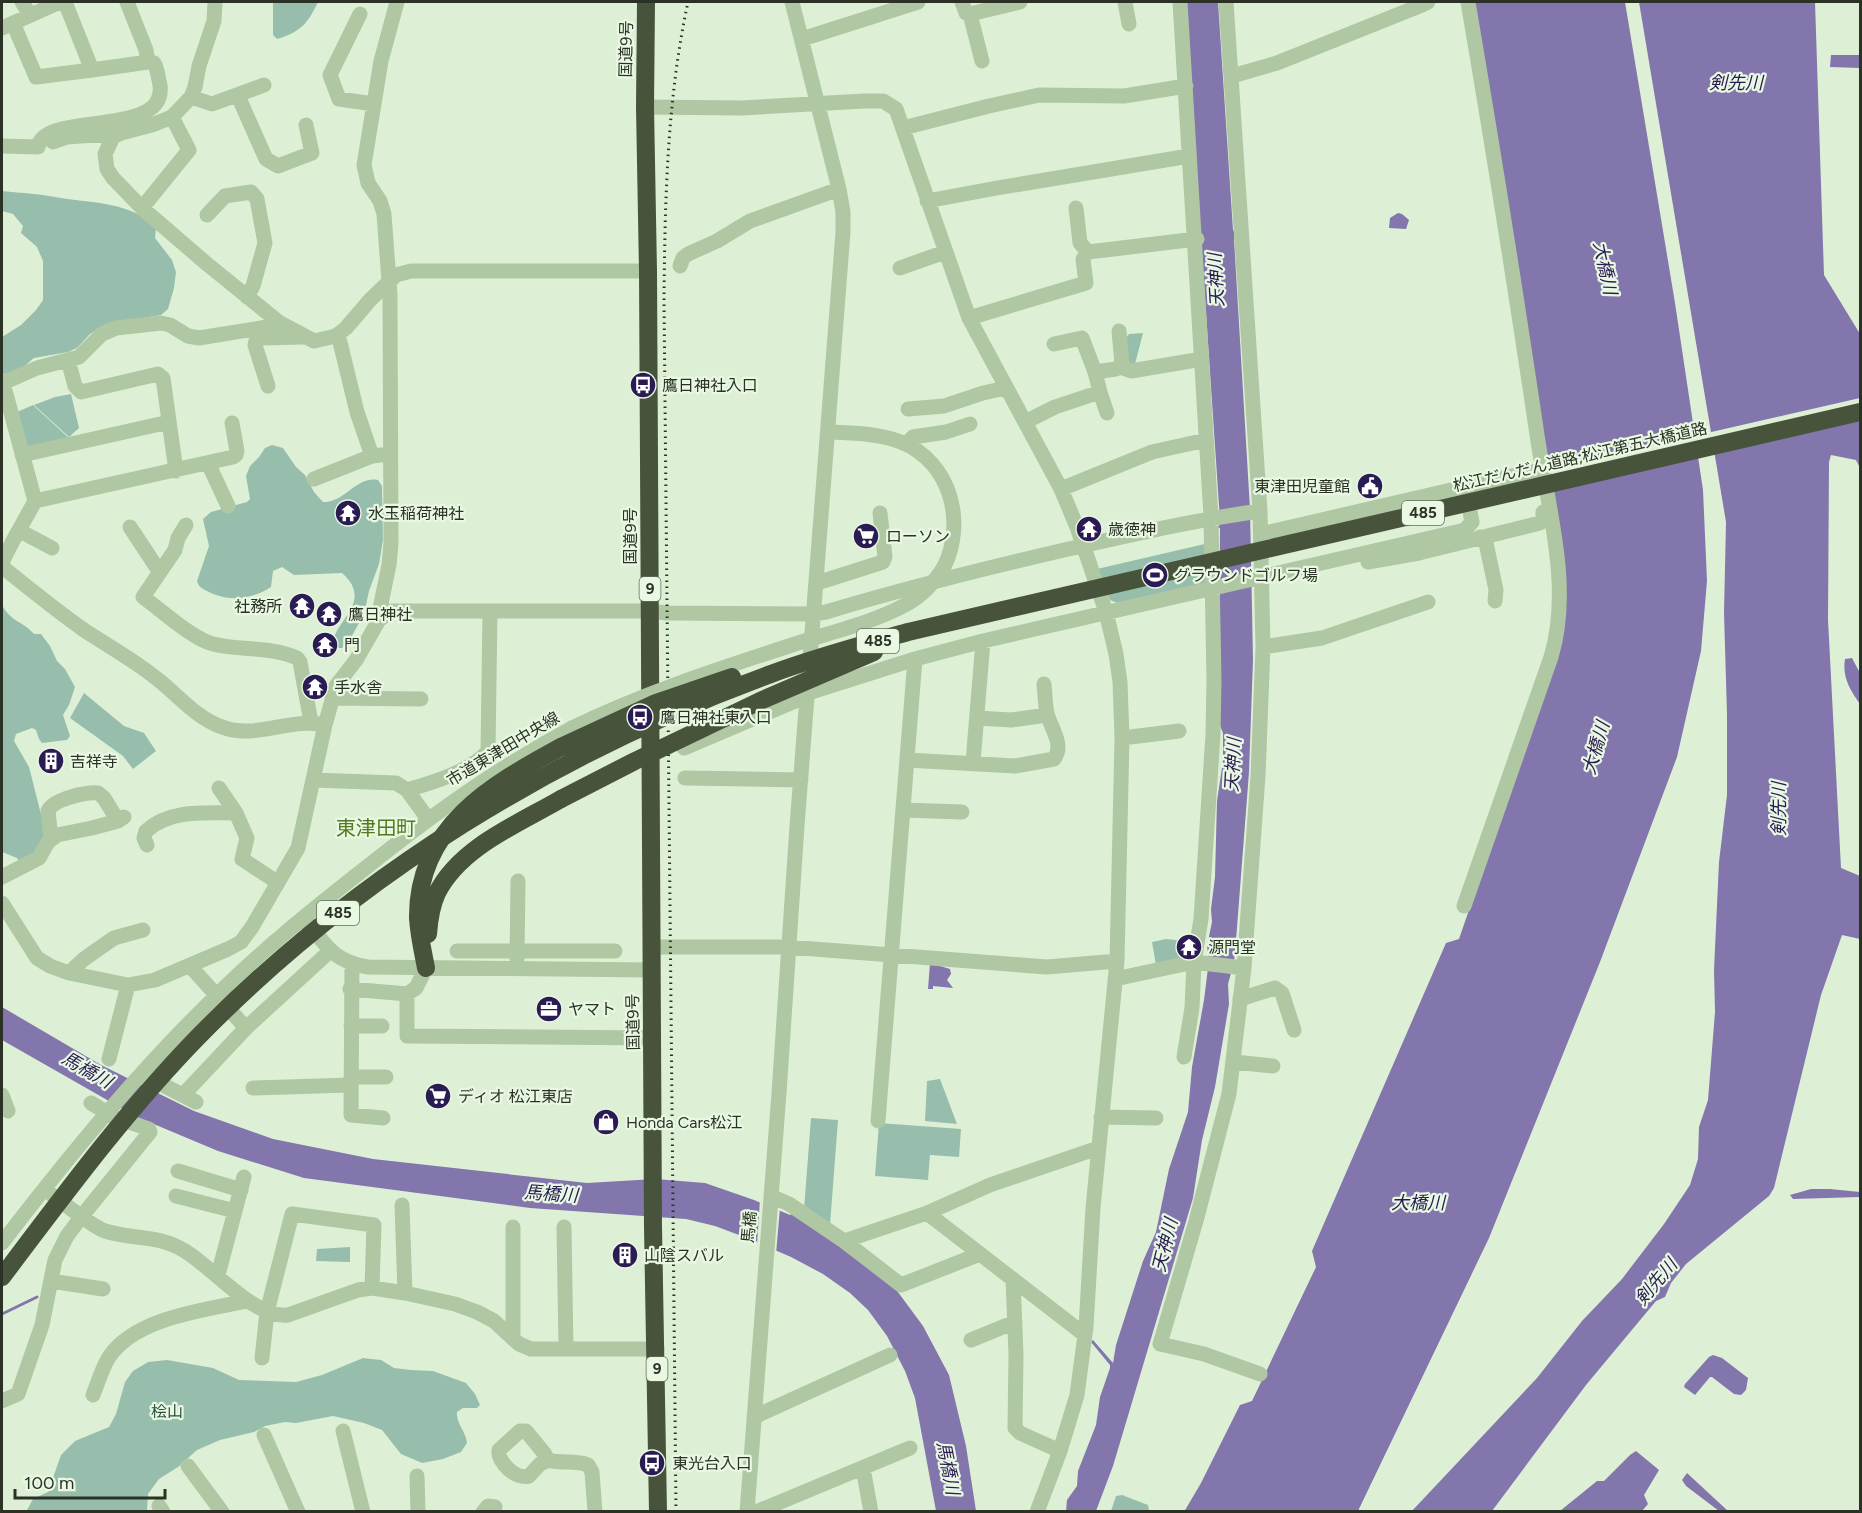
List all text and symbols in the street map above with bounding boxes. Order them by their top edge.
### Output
street label: 国道9号 [616,20,636,78]
water label: 剣先川 [1709,72,1765,94]
water label: 大橋川 [1589,239,1622,299]
water label: 天神川 [1203,250,1228,308]
bus stop icon: 鷹日神社入口 [628,370,658,400]
place label: 鷹日神社入口 [662,376,758,395]
street label: 松江だんだん道路;松江第五大橋道路 [1451,418,1709,496]
public building icon: 東津田児童館 [1355,471,1385,501]
place label: 東津田児童館 [1254,477,1350,496]
temple icon: 水玉稲荷神社 [333,498,363,528]
road number: 485 [1402,501,1444,525]
place label: 水玉稲荷神社 [368,504,464,523]
street label: 国道9号 [621,507,640,565]
temple icon: 歳徳神 [1074,514,1104,544]
place label: 歳徳神 [1108,520,1156,539]
supermarket icon: ローソン [851,521,881,551]
place label: ローソン [886,527,950,546]
sports icon: グラウンドゴルフ場 [1140,560,1170,590]
place label: グラウンドゴルフ場 [1174,566,1318,585]
road number: 9 [640,577,660,601]
temple icon: 社務所 [287,591,317,621]
place label: 社務所 [234,597,282,616]
temple icon: 鷹日神社 [314,599,344,629]
place label: 鷹日神社 [348,605,412,624]
road number: 485 [857,629,899,653]
temple icon: 門 [310,630,340,660]
place label: 門 [344,636,360,655]
temple icon: 手水舎 [300,672,330,702]
place label: 手水舎 [334,678,382,697]
bus stop icon: 鷹日神社東入口 [625,702,655,732]
street label: 市道東津田中央線 [443,708,563,790]
place label: 鷹日神社東入口 [660,708,772,727]
water label: 大橋川 [1578,717,1615,777]
water label: 天神川 [1221,735,1246,793]
building icon: 吉祥寺 [36,746,66,776]
place label: 吉祥寺 [70,752,118,771]
water label: 剣先川 [1768,780,1790,836]
district label: 東津田町 [336,816,416,840]
road number: 485 [317,901,359,925]
temple icon: 源門堂 [1174,932,1204,962]
place label: 源門堂 [1208,938,1256,957]
street label: 国道9号 [623,993,643,1051]
office icon: ヤマト [534,994,564,1024]
place label: ヤマト [568,1000,616,1019]
water label: 馬橋川 [58,1047,118,1094]
supermarket icon: ディオ 松江東店 [423,1081,453,1111]
place label: ディオ 松江東店 [458,1087,573,1106]
shop icon: Honda Cars松江 [591,1107,621,1137]
place label: Honda Cars松江 [626,1113,742,1132]
water label: 馬橋川 [523,1181,581,1207]
water label: 大橋川 [1391,1192,1447,1214]
street label: 馬橋 [738,1210,760,1244]
water label: 天神川 [1148,1214,1183,1274]
building icon: 山陰スバル [610,1240,640,1270]
place label: 山陰スバル [644,1246,724,1265]
water label: 剣先川 [1630,1253,1683,1310]
road number: 9 [646,1357,668,1381]
park label: 桧山 [151,1402,183,1421]
water label: 馬橋川 [932,1439,964,1499]
bus stop icon: 東光台入口 [637,1448,667,1478]
place label: 東光台入口 [672,1454,752,1473]
scale bar [15,1462,165,1500]
text: 100 m [24,1472,74,1494]

